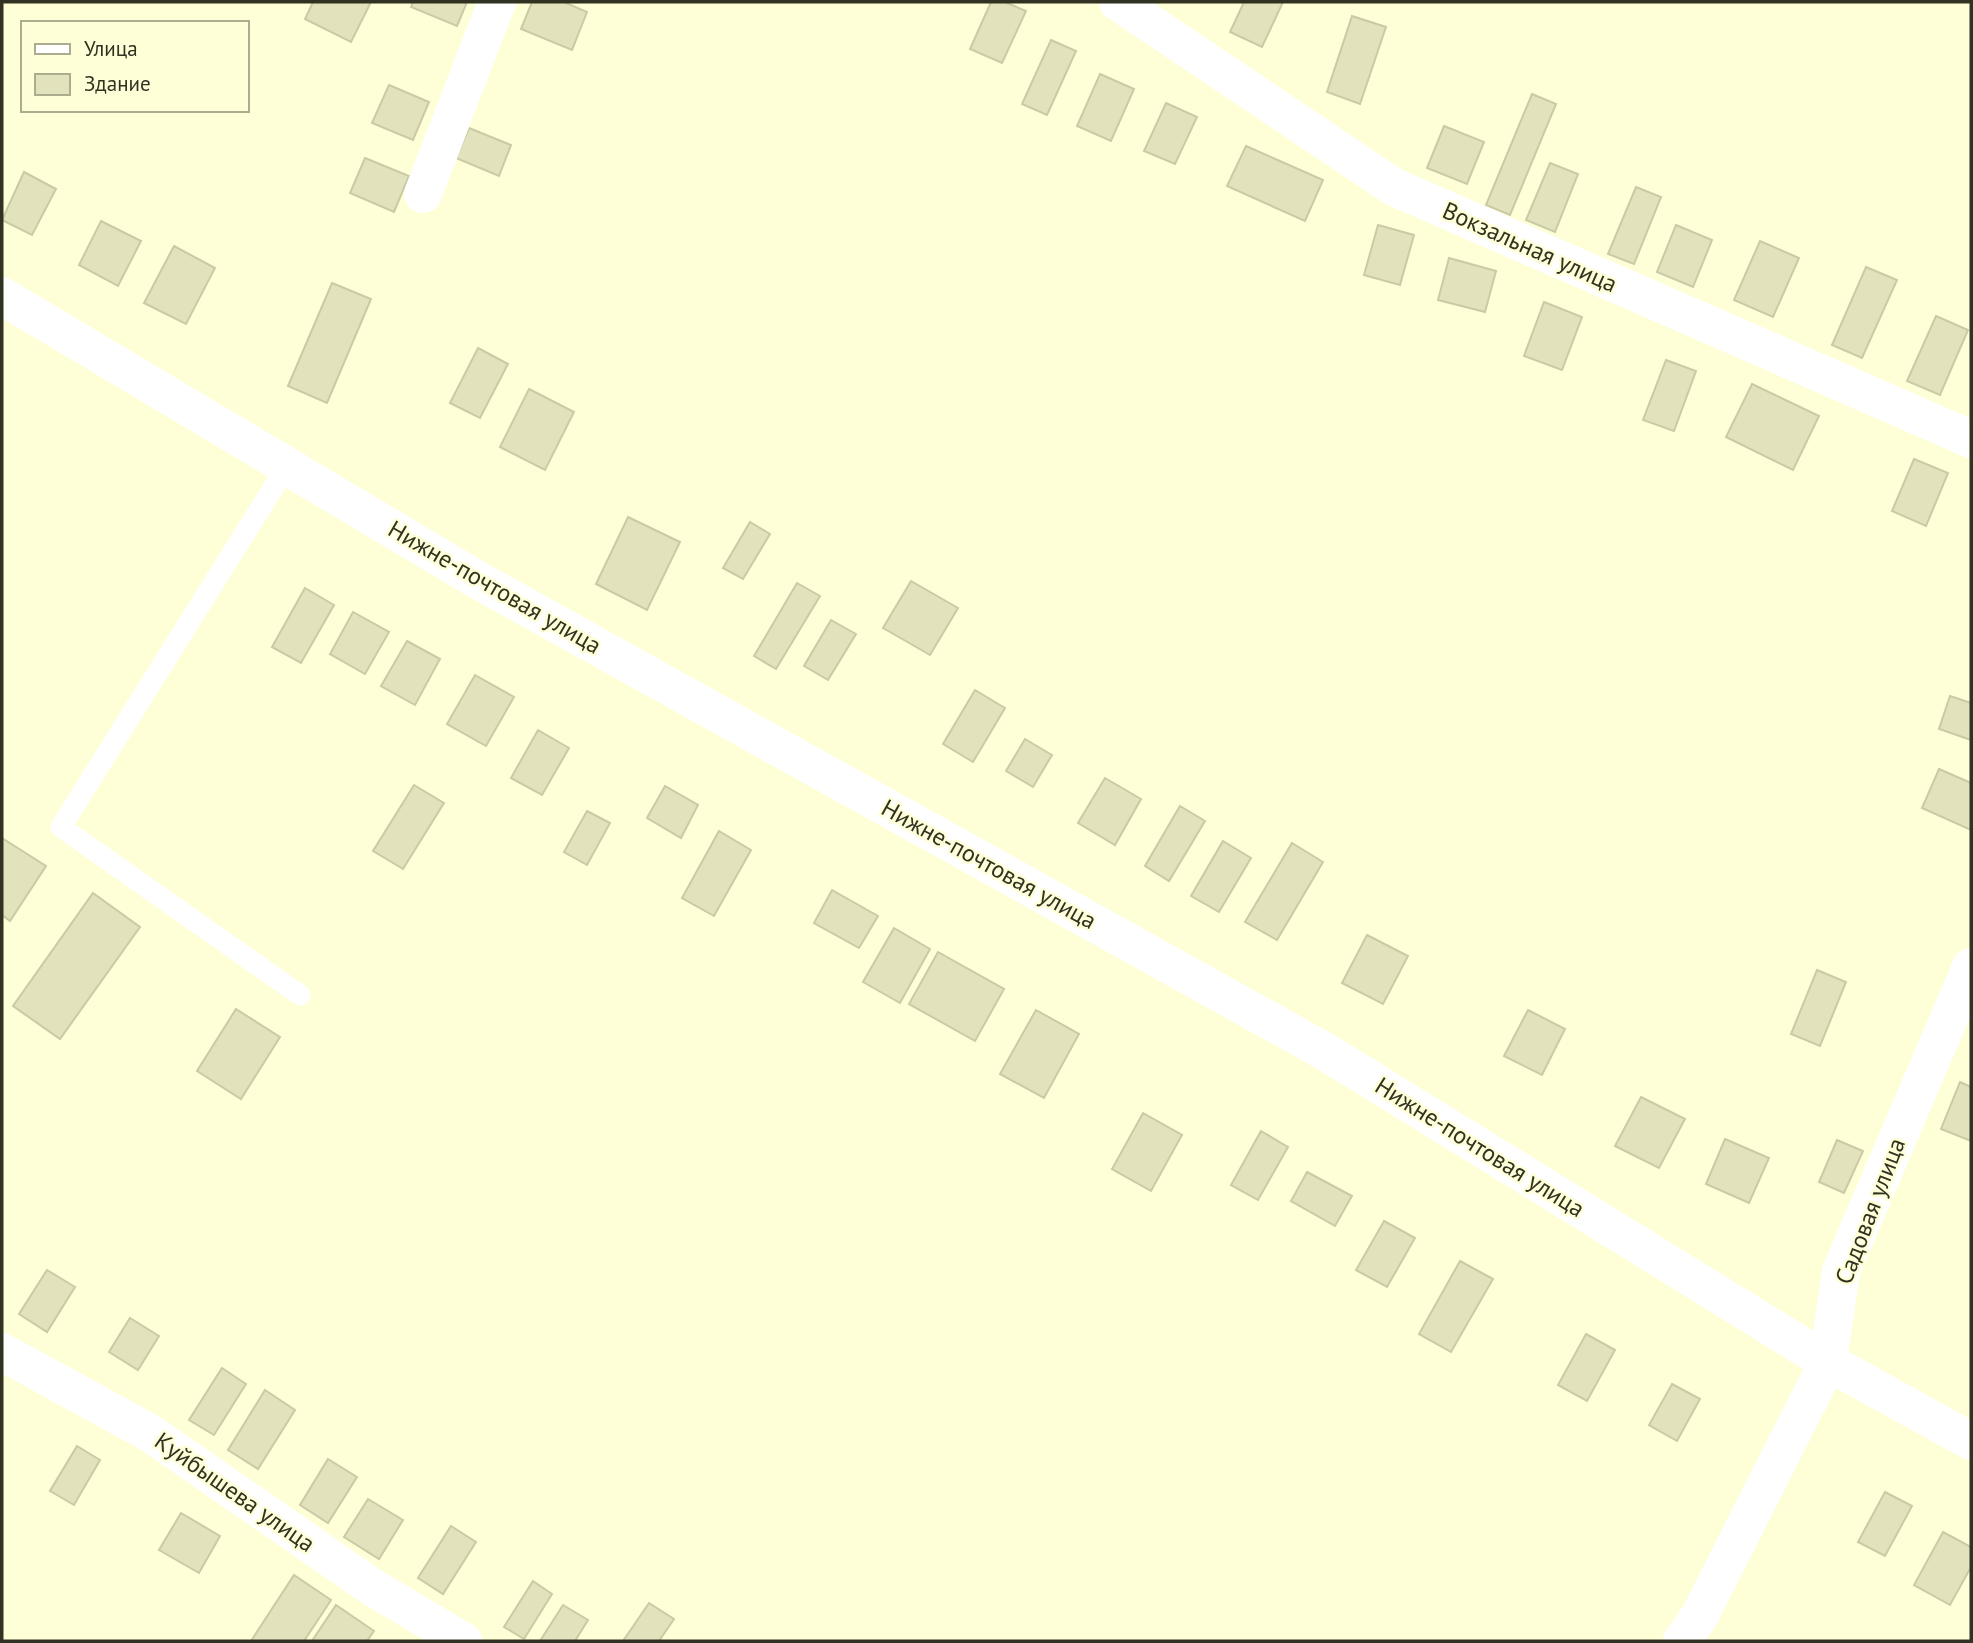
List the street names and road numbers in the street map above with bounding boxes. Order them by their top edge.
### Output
street label: Вокзальная улица [1438,195,1622,299]
street label: Нижне-почтовая улица [383,513,607,661]
street label: Нижне-почтовая улица [876,792,1102,936]
street label: Нижне-почтовая улица [1370,1070,1590,1224]
street label: Садовая улица [1828,1133,1912,1289]
street label: Куйбышева улица [149,1425,321,1559]

